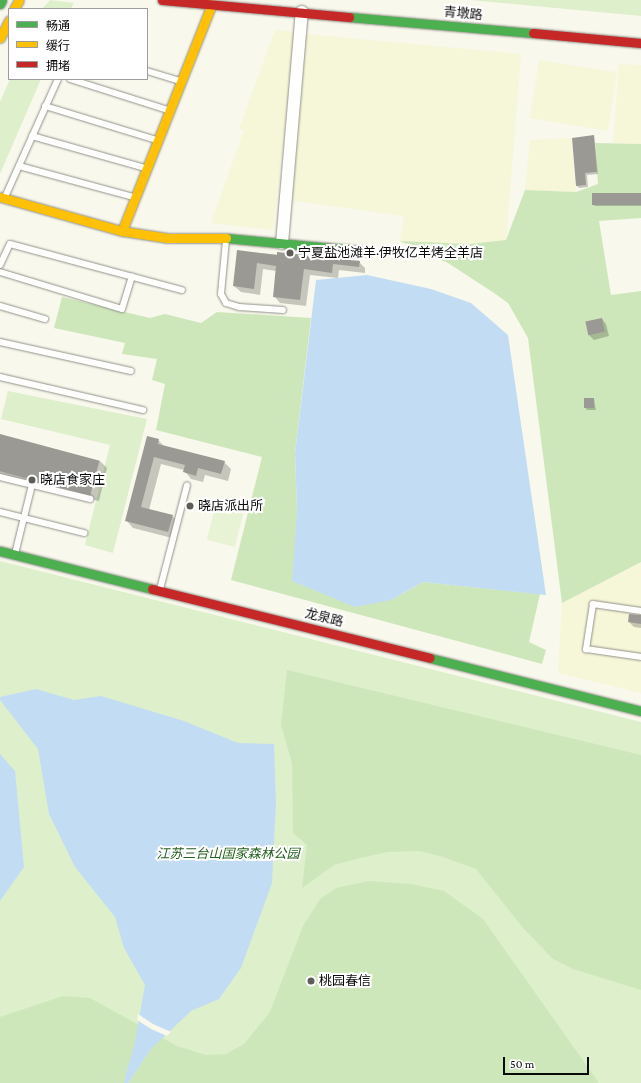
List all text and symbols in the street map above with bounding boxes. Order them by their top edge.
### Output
street label: 青墩路 [443,5,483,23]
legend [8,8,148,80]
text: 畅通 [46,19,70,33]
text: 缓行 [46,39,70,53]
text: 拥堵 [46,59,70,73]
place label: 宁夏盐池滩羊·伊牧亿羊烤全羊店 [298,245,483,261]
marker: 宁夏盐池滩羊·伊牧亿羊烤全羊店 [285,248,295,258]
place label: 晓店食家庄 [40,472,105,488]
marker: 晓店食家庄 [27,475,37,485]
place label: 晓店派出所 [198,498,263,514]
marker: 晓店派出所 [185,501,195,511]
street label: 龙泉路 [303,606,345,630]
park label: 江苏三台山国家森林公园 [157,846,299,862]
place label: 桃园春信 [319,973,371,989]
marker: 桃园春信 [306,976,316,986]
scale bar [505,1049,591,1075]
text: 50 m [510,1057,534,1071]

